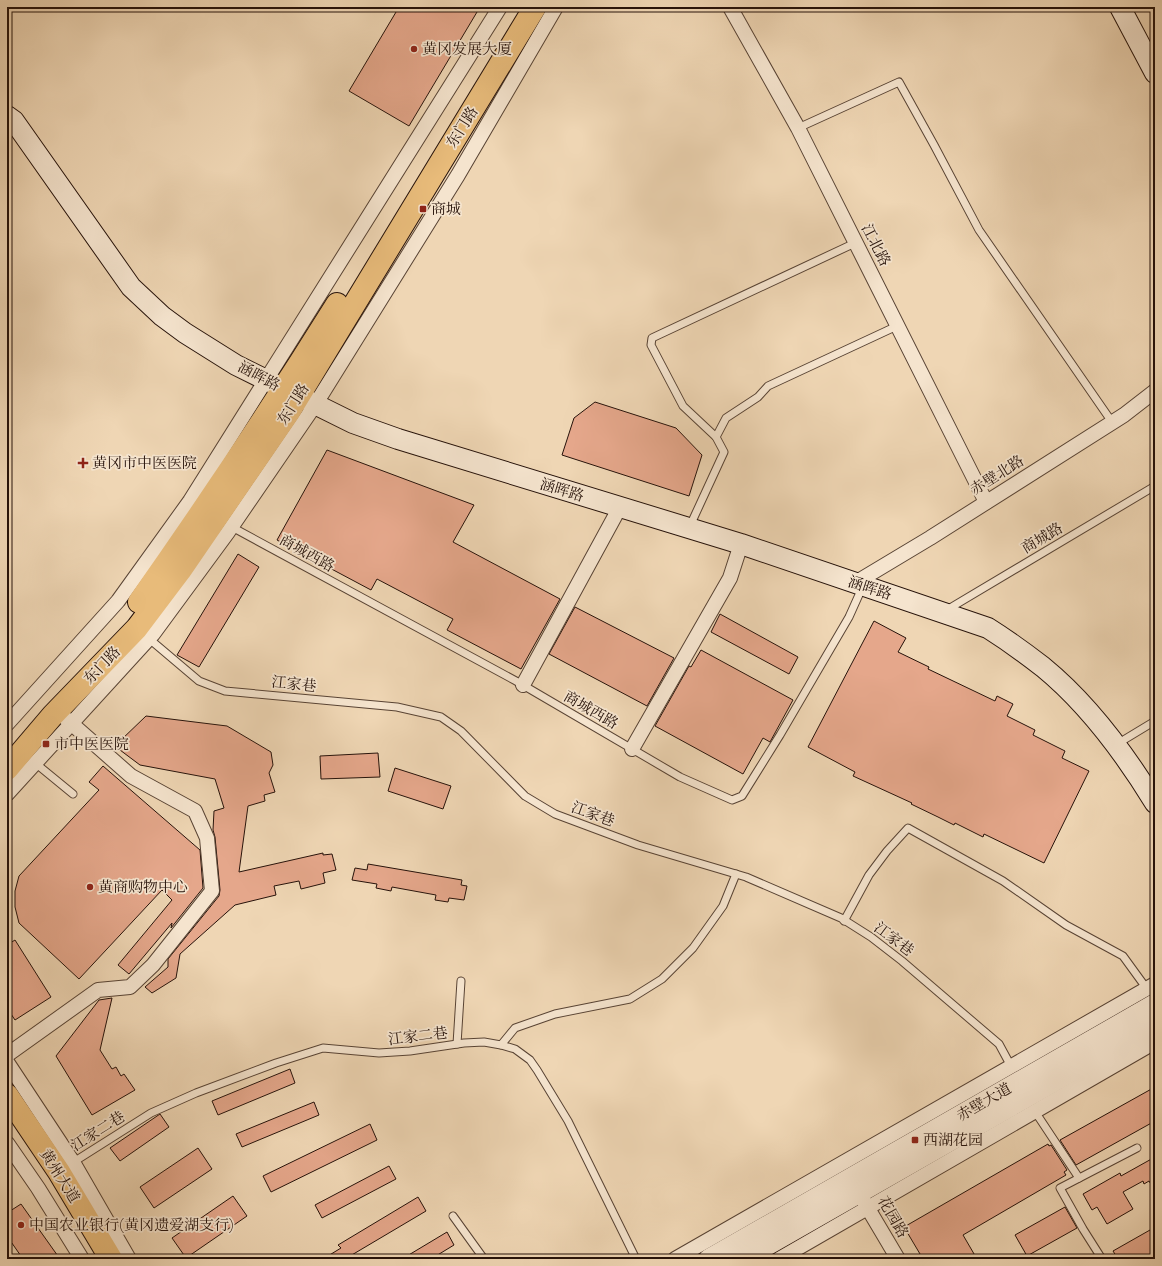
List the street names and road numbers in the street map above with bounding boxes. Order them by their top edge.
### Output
street label: 东门路 [442,103,484,152]
street label: 江北路 [855,221,894,271]
street label: 涵晖路 [233,357,283,397]
street label: 东门路 [273,380,315,429]
street label: 赤壁北路 [967,451,1029,501]
street label: 涵晖路 [537,475,586,508]
street label: 商城路 [1018,519,1067,560]
street label: 商城西路 [275,531,338,578]
street label: 涵晖路 [845,572,894,606]
street label: 东门路 [80,643,126,690]
street label: 江家巷 [270,673,317,698]
street label: 商城西路 [559,687,621,735]
street label: 江家巷 [568,798,617,833]
street label: 江家巷 [869,918,917,962]
street label: 江家二巷 [387,1023,449,1052]
street label: 赤壁大道 [954,1079,1016,1127]
street label: 江家二巷 [68,1107,130,1157]
street label: 黄州大道 [34,1146,84,1208]
street label: 花园路 [871,1193,912,1242]

